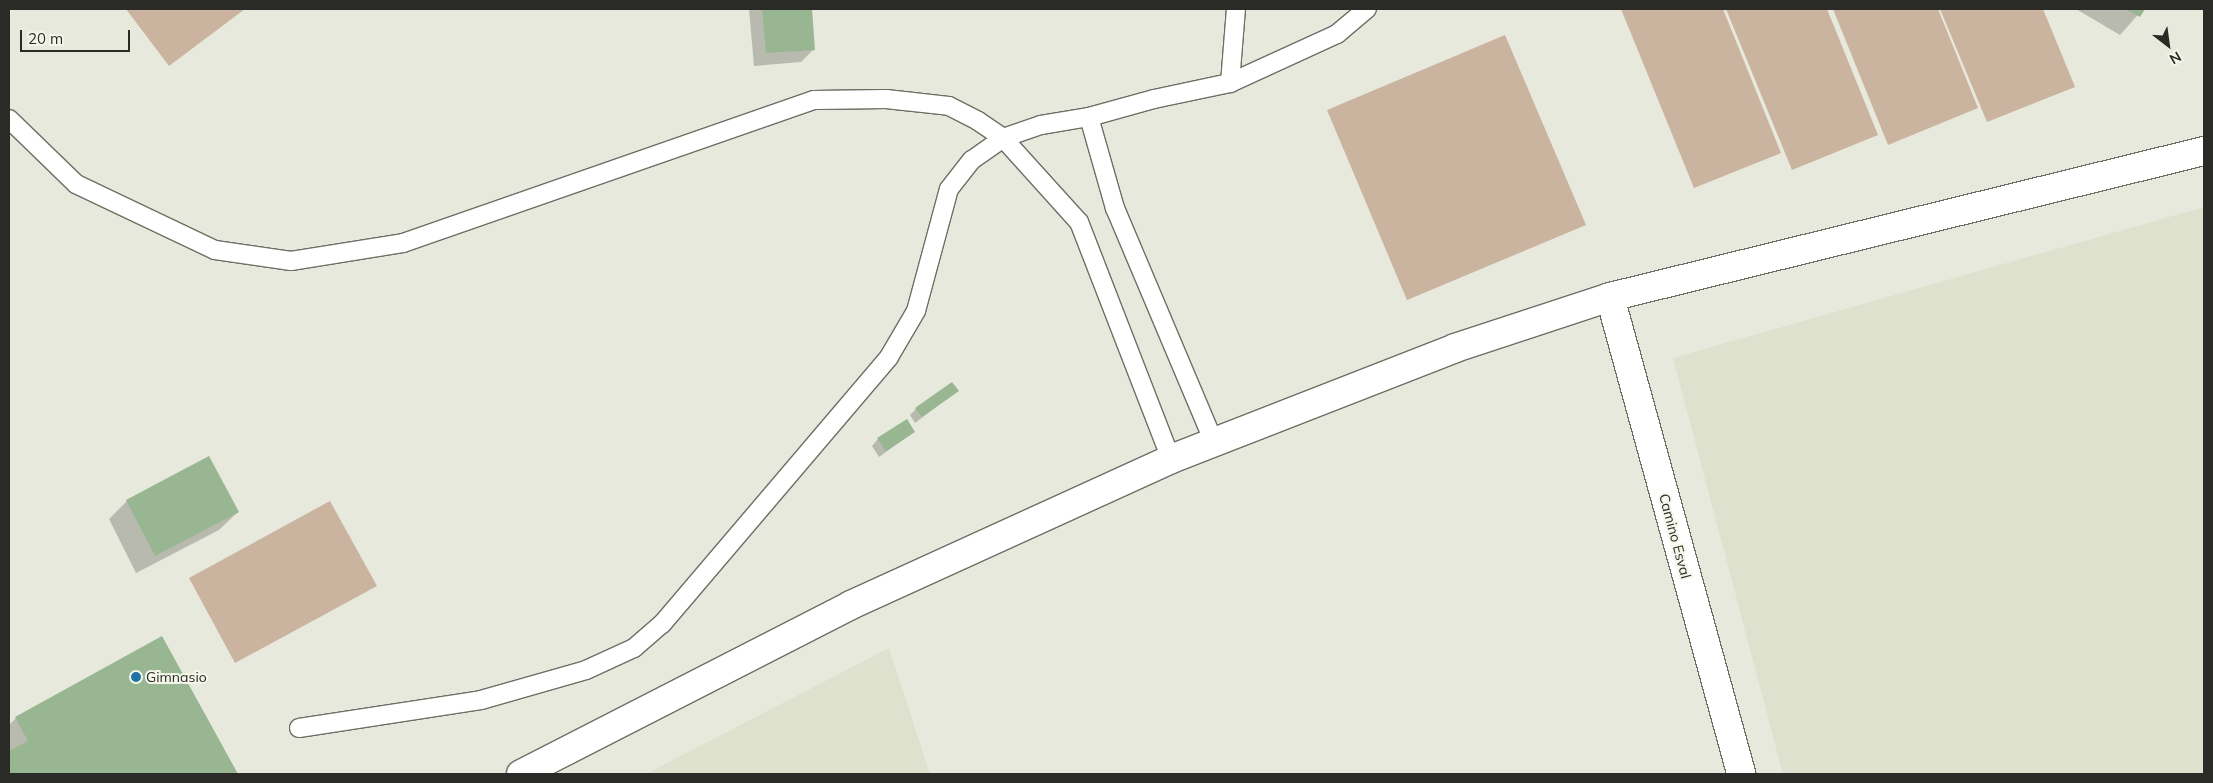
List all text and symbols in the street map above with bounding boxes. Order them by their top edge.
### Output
scale bar [22,20,132,52]
north arrow [2143,20,2193,70]
text: 20 m [28,29,63,48]
text: N [2166,48,2185,68]
street label: Camino Esval [1656,492,1694,580]
place label: Gimnasio [146,669,207,685]
marker: Gimnasio [130,671,142,683]

